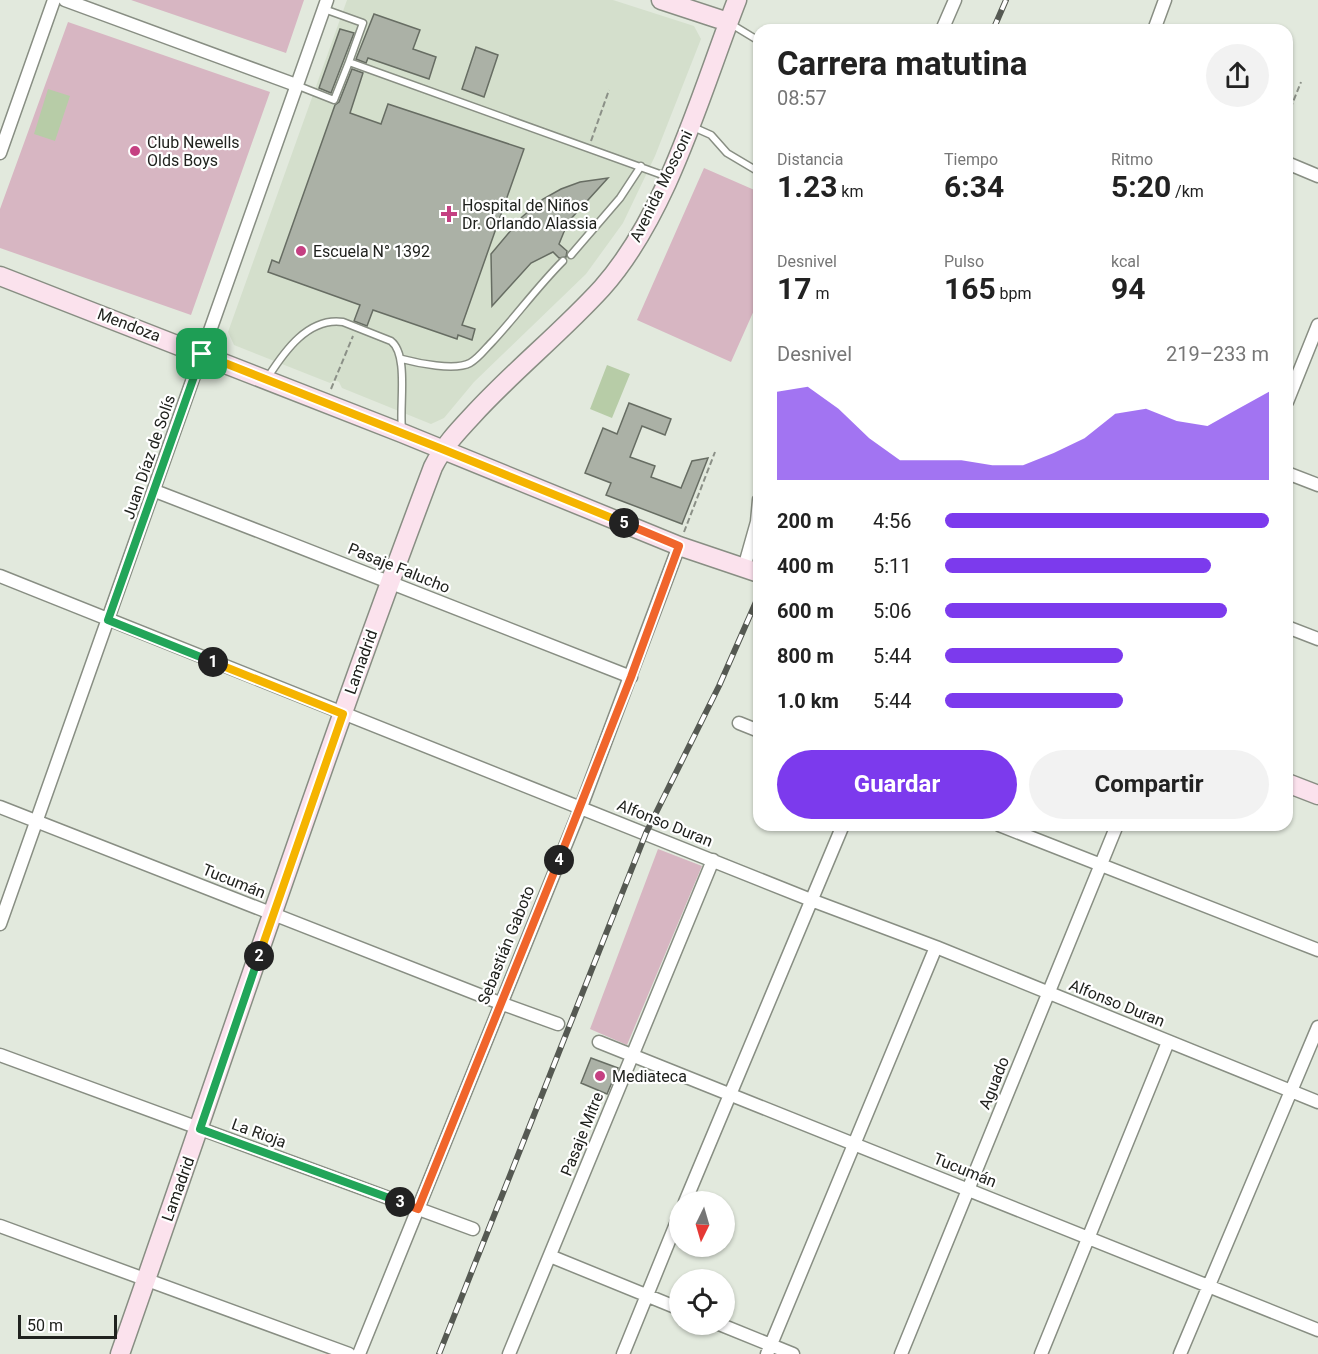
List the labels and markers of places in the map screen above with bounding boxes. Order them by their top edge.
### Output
place label: Club Newells Olds Boys [147,133,240,170]
marker: Club Newells Olds Boys [128,144,142,158]
place label: Hospital de Niños Dr. Orlando Alassia [462,196,597,233]
marker: Hospital de Niños Dr. Orlando Alassia [440,205,458,223]
place label: Escuela N° 1392 [313,242,430,261]
marker: Escuela N° 1392 [294,244,308,258]
pin [176,328,227,379]
pin: 5 [609,508,639,538]
pin: 1 [198,647,228,677]
pin: 4 [544,845,574,875]
pin: 2 [244,941,274,971]
place label: Mediateca [612,1067,687,1086]
marker: Mediateca [593,1069,607,1083]
pin: 3 [385,1187,415,1217]

